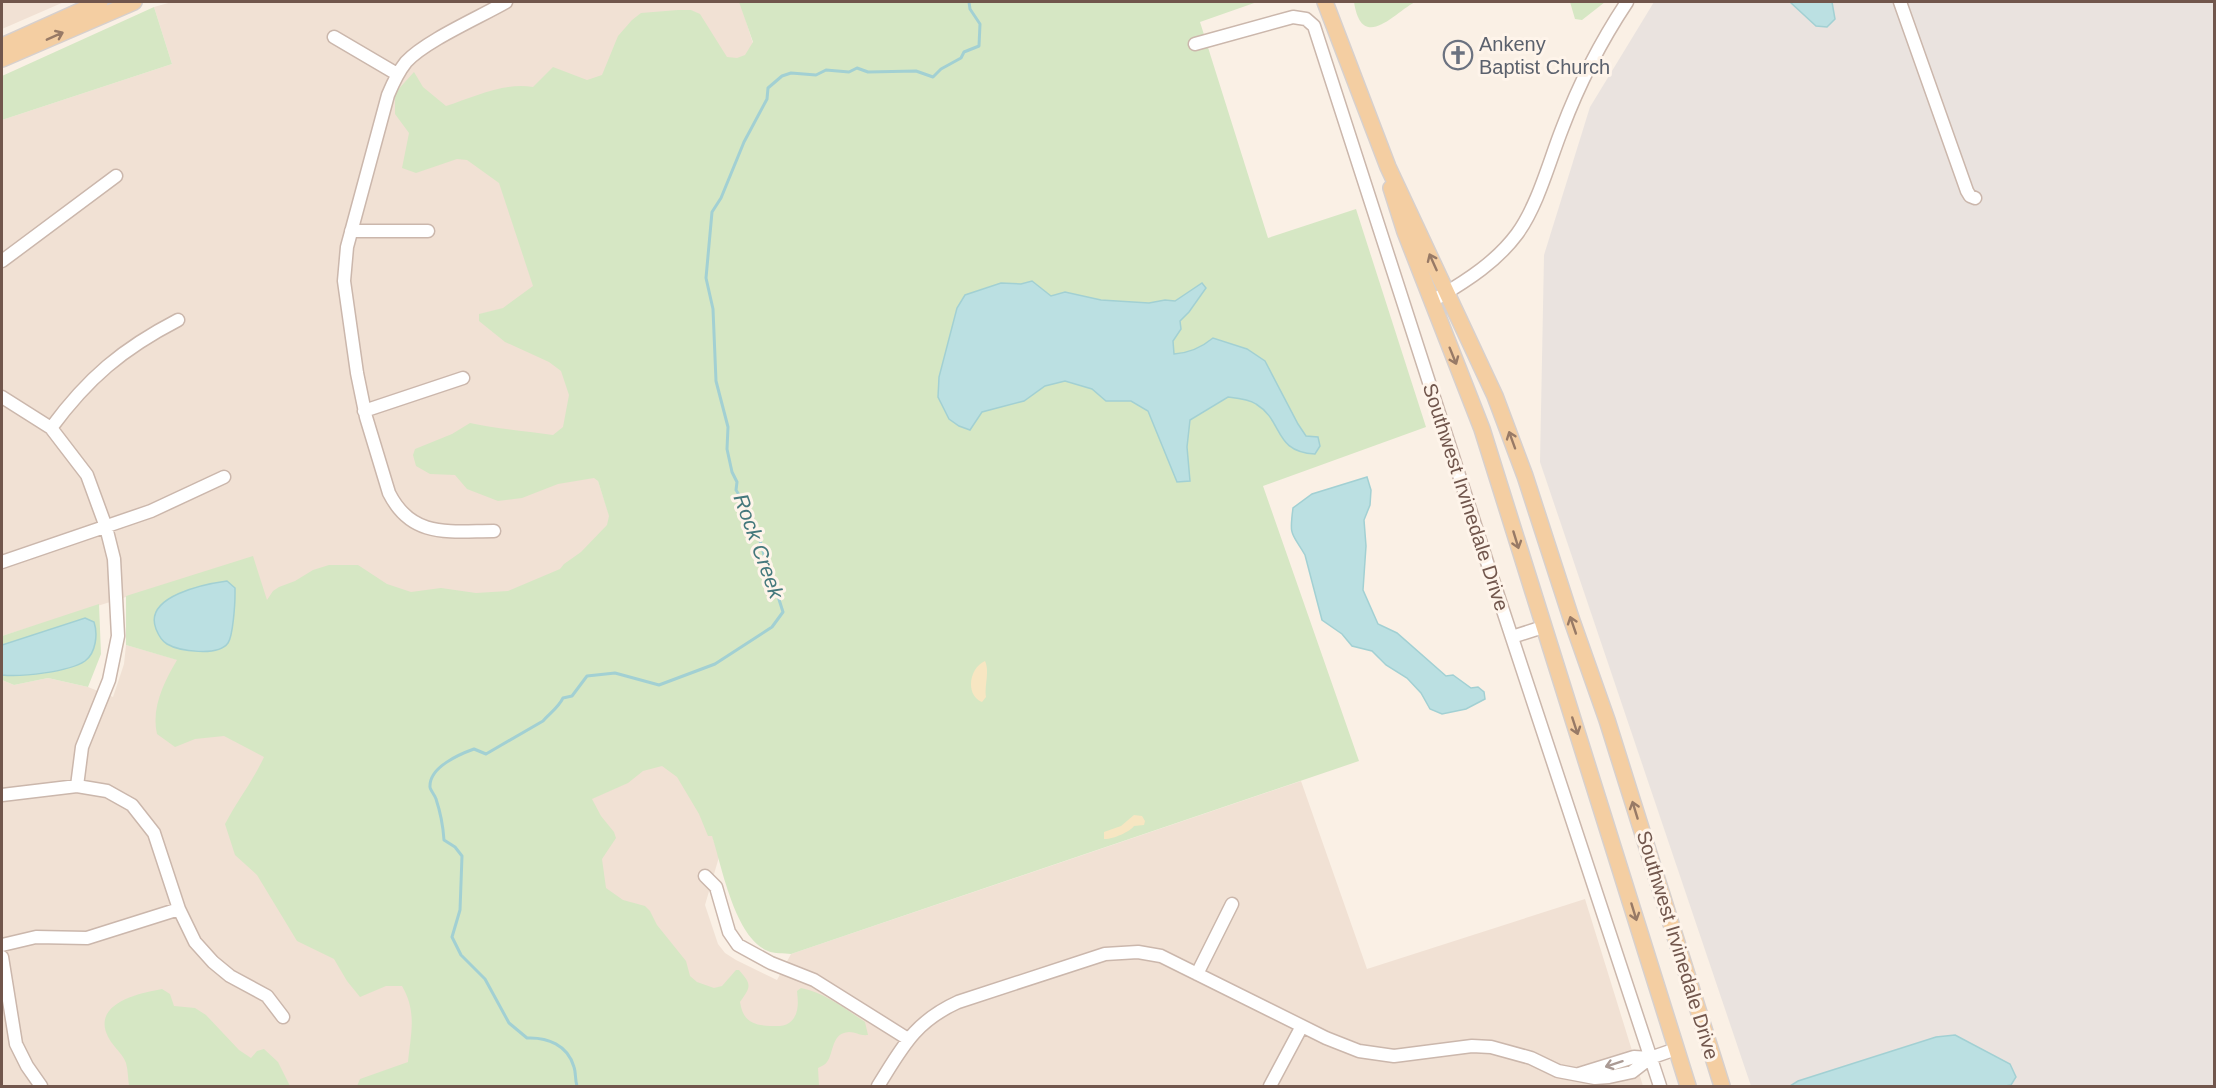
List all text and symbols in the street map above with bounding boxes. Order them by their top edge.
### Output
one-way arrow [46,30,64,41]
place label: Ankeny Baptist Church [1479,33,1610,78]
church icon: Ankeny Baptist Church [1442,39,1474,71]
one-way arrow [1426,254,1438,272]
one-way arrow [1448,346,1459,364]
street label: Southwest Irvinedale Drive [1419,380,1513,614]
one-way arrow [1505,432,1516,450]
water label: Rock Creek [729,491,789,603]
one-way arrow [1511,530,1522,549]
one-way arrow [1567,617,1578,635]
one-way arrow [1571,716,1582,735]
one-way arrow [1629,801,1640,820]
street label: Southwest Irvinedale Drive [1633,828,1723,1062]
one-way arrow [1629,902,1640,921]
one-way arrow [1605,1059,1624,1070]

